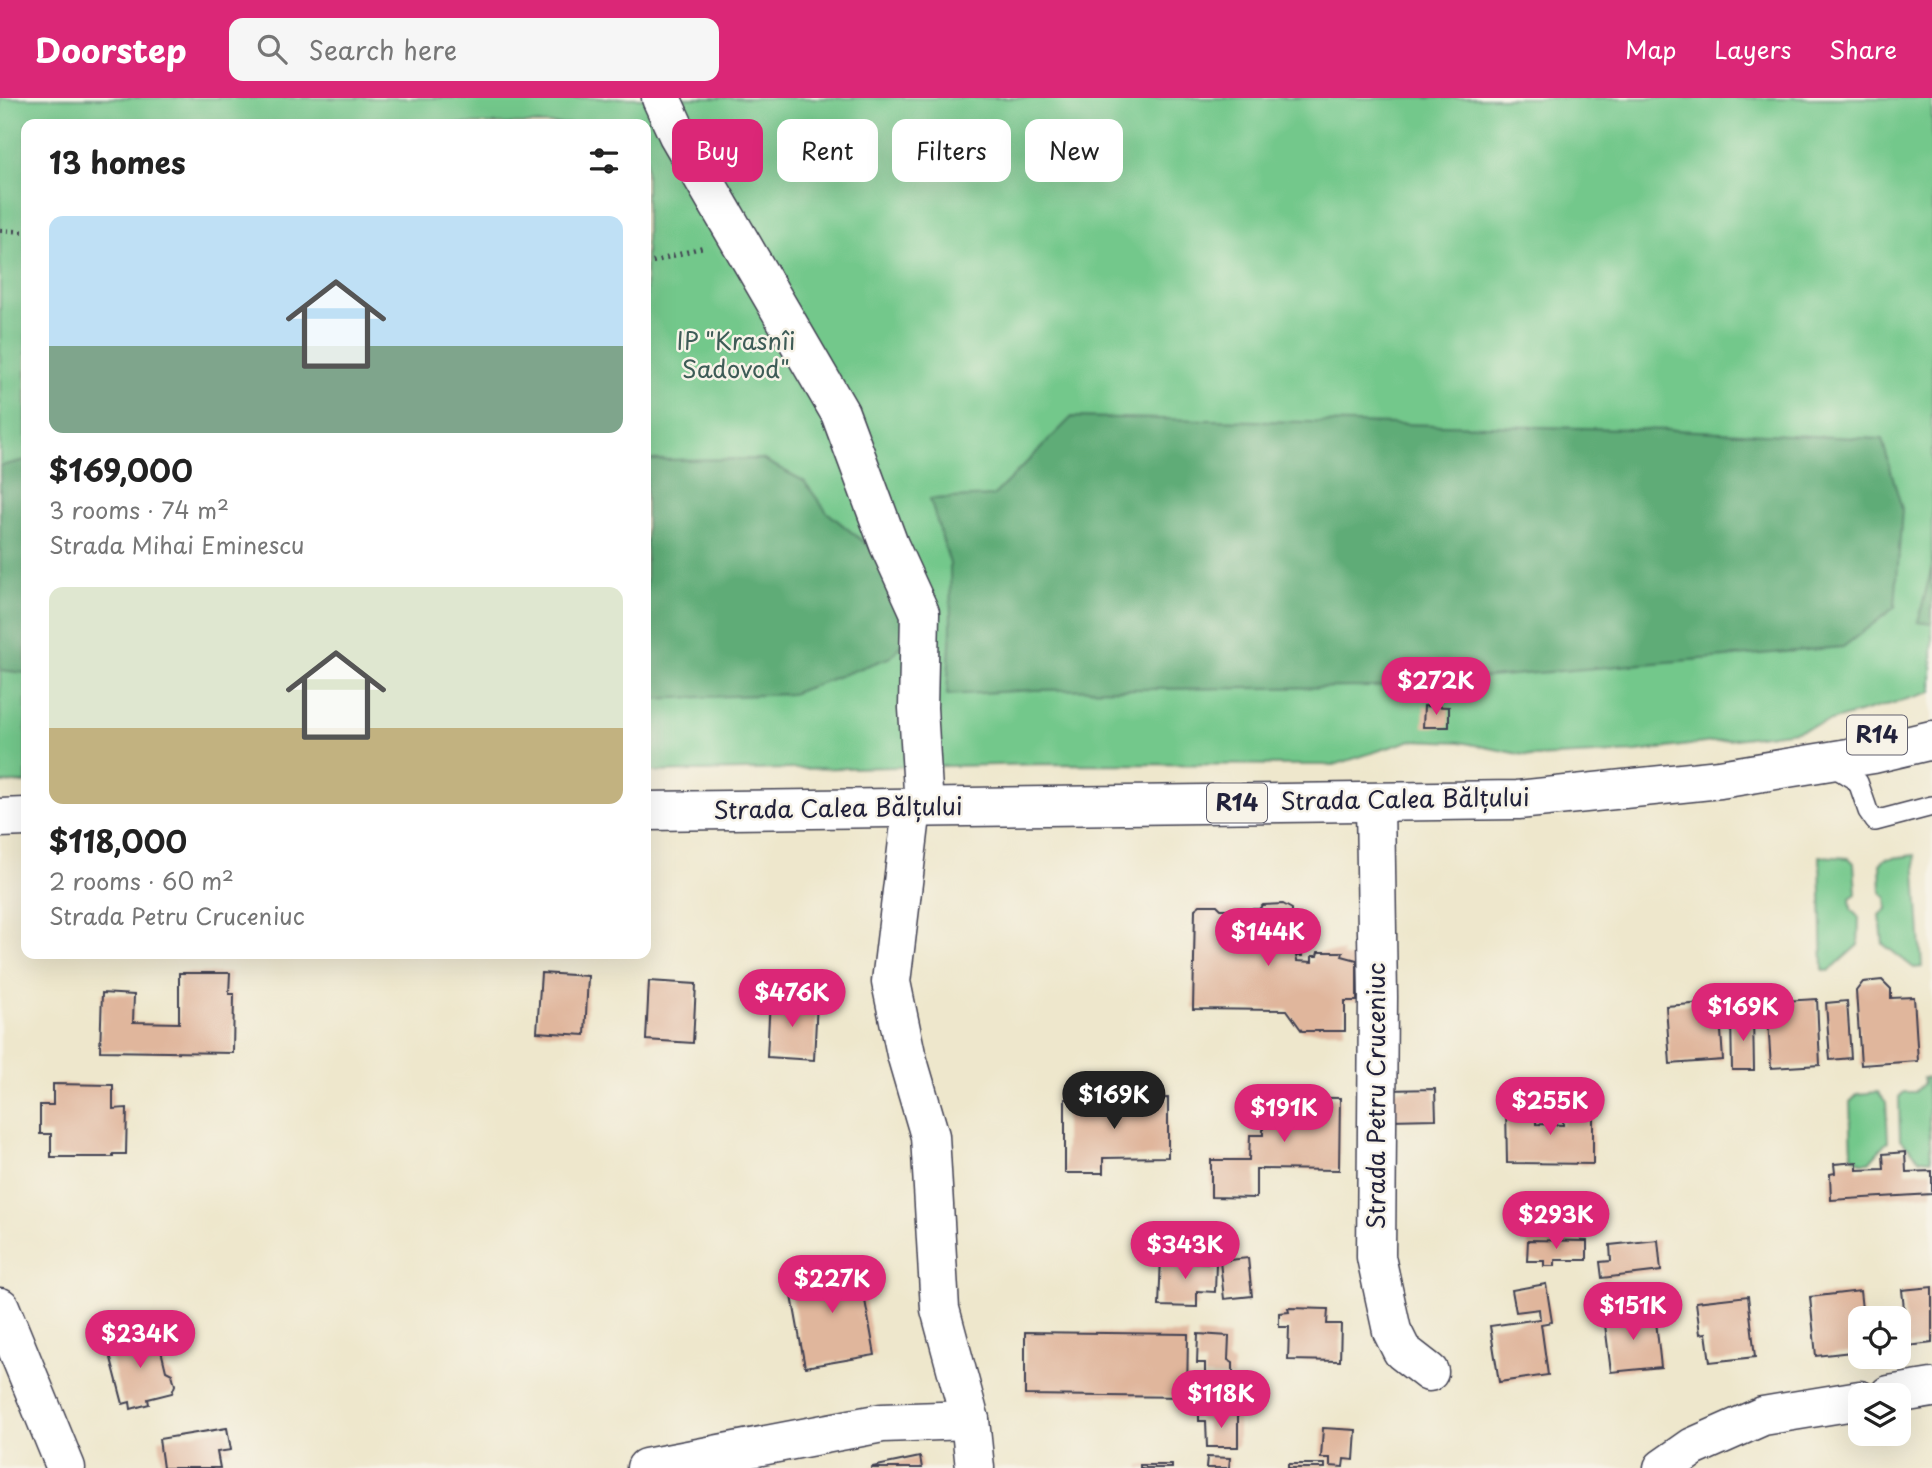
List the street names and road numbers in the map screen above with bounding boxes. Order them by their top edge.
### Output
road number: R14 [1847,716,1907,754]
street label: Strada Calea Bălțului [1280,778,1530,818]
road number: R14 [1207,783,1267,822]
street label: Strada Calea Bălțului [713,787,963,827]
street label: Strada Petru Cruceniuc [1357,963,1393,1229]

